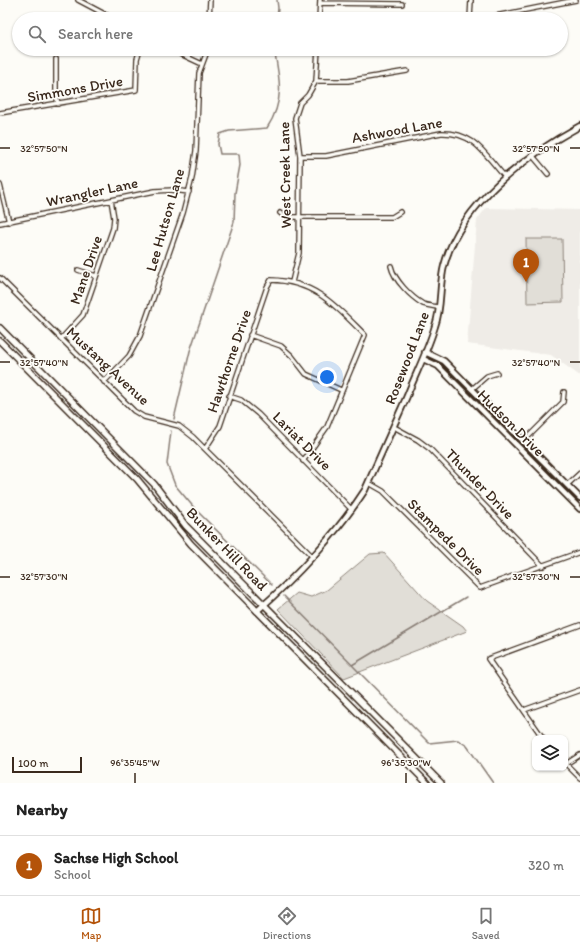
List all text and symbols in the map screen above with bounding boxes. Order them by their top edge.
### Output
search box [12,12,568,56]
icon: search [26,23,48,45]
text: Search here [58,25,133,43]
street label: Simmons Drive [26,72,124,106]
street label: Ashwood Lane [350,113,444,147]
street label: West Creek Lane [275,121,295,229]
text: 32°57'50"N [20,142,68,155]
text: 32°57'50"N [512,142,560,155]
street label: Lee Hutson Lane [142,166,188,274]
street label: Wrangler Lane [44,173,140,211]
street label: Mane Drive [66,233,106,307]
pin: 1 [513,249,539,282]
street label: Hawthorne Drive [203,307,255,415]
street label: Rosewood Lane [381,309,433,407]
street label: Mustang Avenue [63,323,153,409]
text: 32°57'40"N [20,356,68,369]
text: 32°57'40"N [512,356,560,369]
your location [317,367,337,387]
street label: Hudson Drive [474,386,548,460]
street label: Lariat Drive [269,408,335,474]
street label: Thunder Drive [442,445,518,523]
street label: Stampede Drive [404,495,488,579]
street label: Bunker Hill Road [183,503,271,595]
text: 32°57'30"N [20,570,68,583]
text: 32°57'30"N [512,570,560,583]
map controls [532,735,568,771]
button: layers [532,735,568,771]
scale bar [12,755,82,774]
text: 96°35'45"W [110,756,160,769]
text: 96°35'30"W [381,756,431,769]
text: 100 m [18,757,48,770]
text: Nearby [16,799,68,819]
text: Sachse High School [54,849,178,867]
text: 1 [26,858,32,873]
text: 320 m [528,858,564,873]
text: School [54,867,91,882]
tab: Map [80,905,102,942]
tab: Directions [263,905,311,942]
tab: Saved [472,905,500,942]

